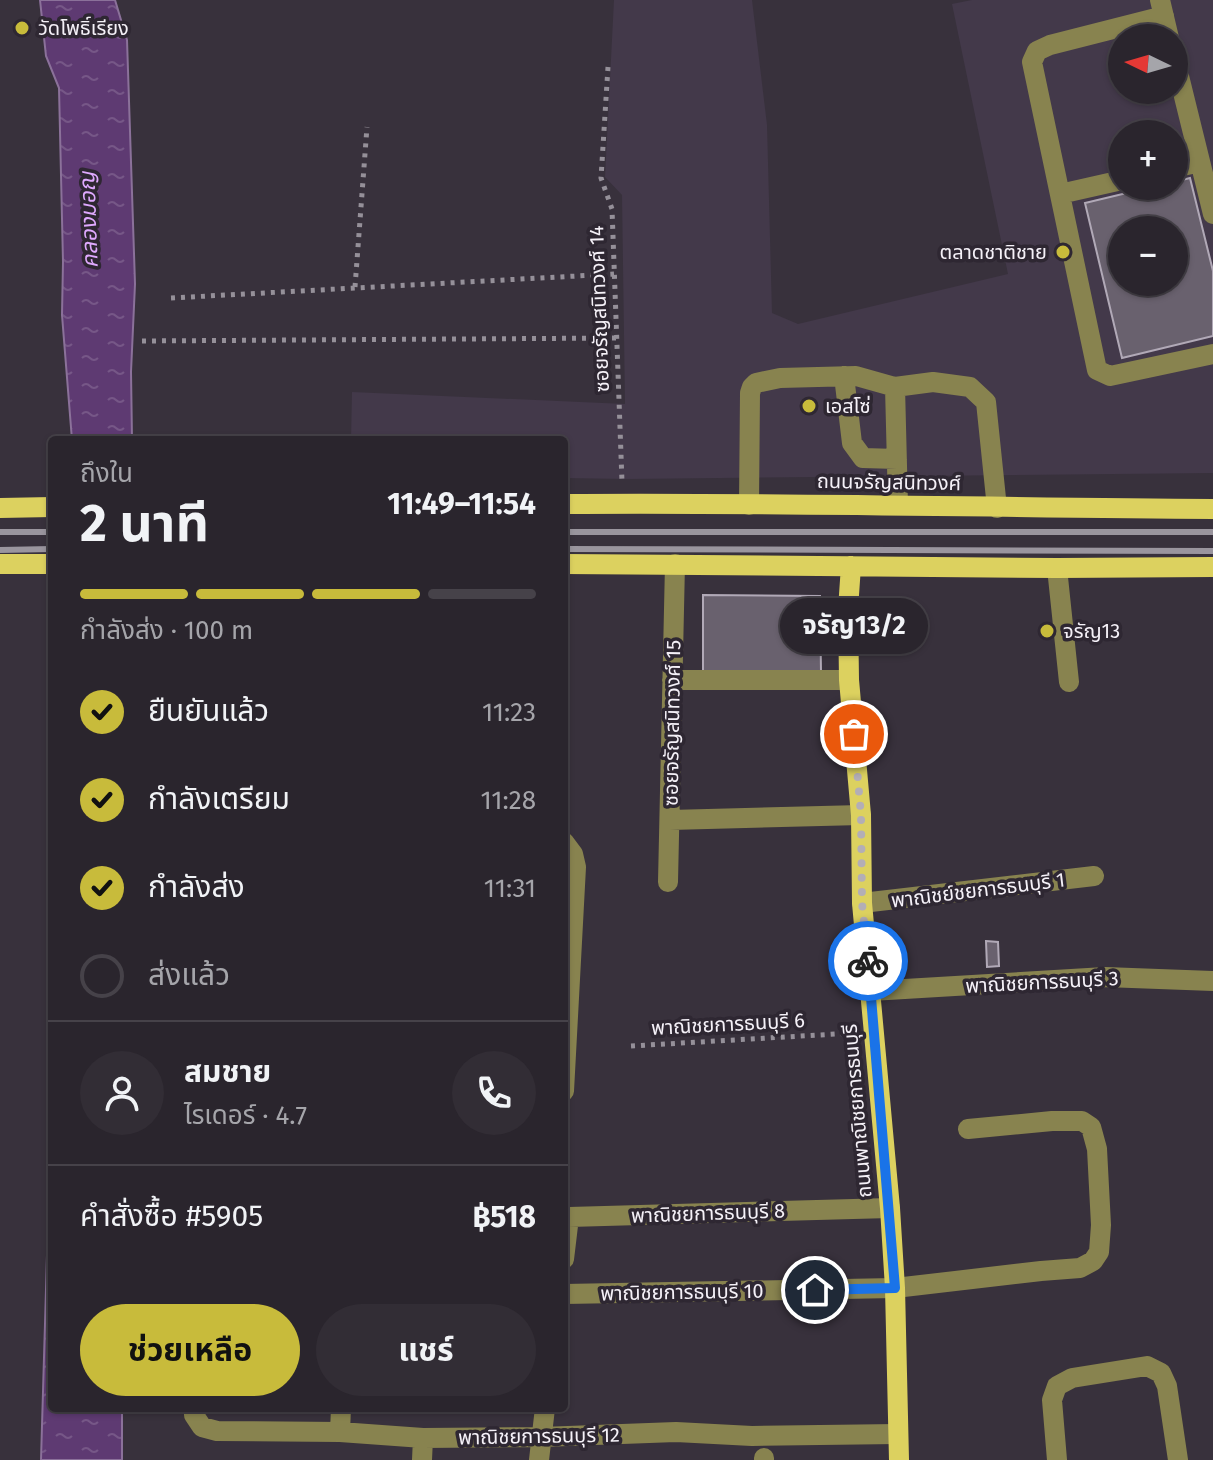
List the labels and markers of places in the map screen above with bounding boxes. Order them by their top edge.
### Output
place label: วัดโพธิ์เรียง [38,16,129,40]
marker: วัดโพธิ์เรียง [13,19,31,37]
place label: ตลาดชาติชาย [940,240,1047,264]
marker: ตลาดชาติชาย [1054,243,1072,261]
place label: เอสโซ่ [825,394,871,418]
marker: เอสโซ่ [800,397,818,415]
callout: จรัญ13/2 [780,598,928,654]
place label: จรัญ13 [1063,619,1120,643]
marker: จรัญ13 [1038,622,1056,640]
pin [820,700,888,768]
pin [781,1256,849,1324]

